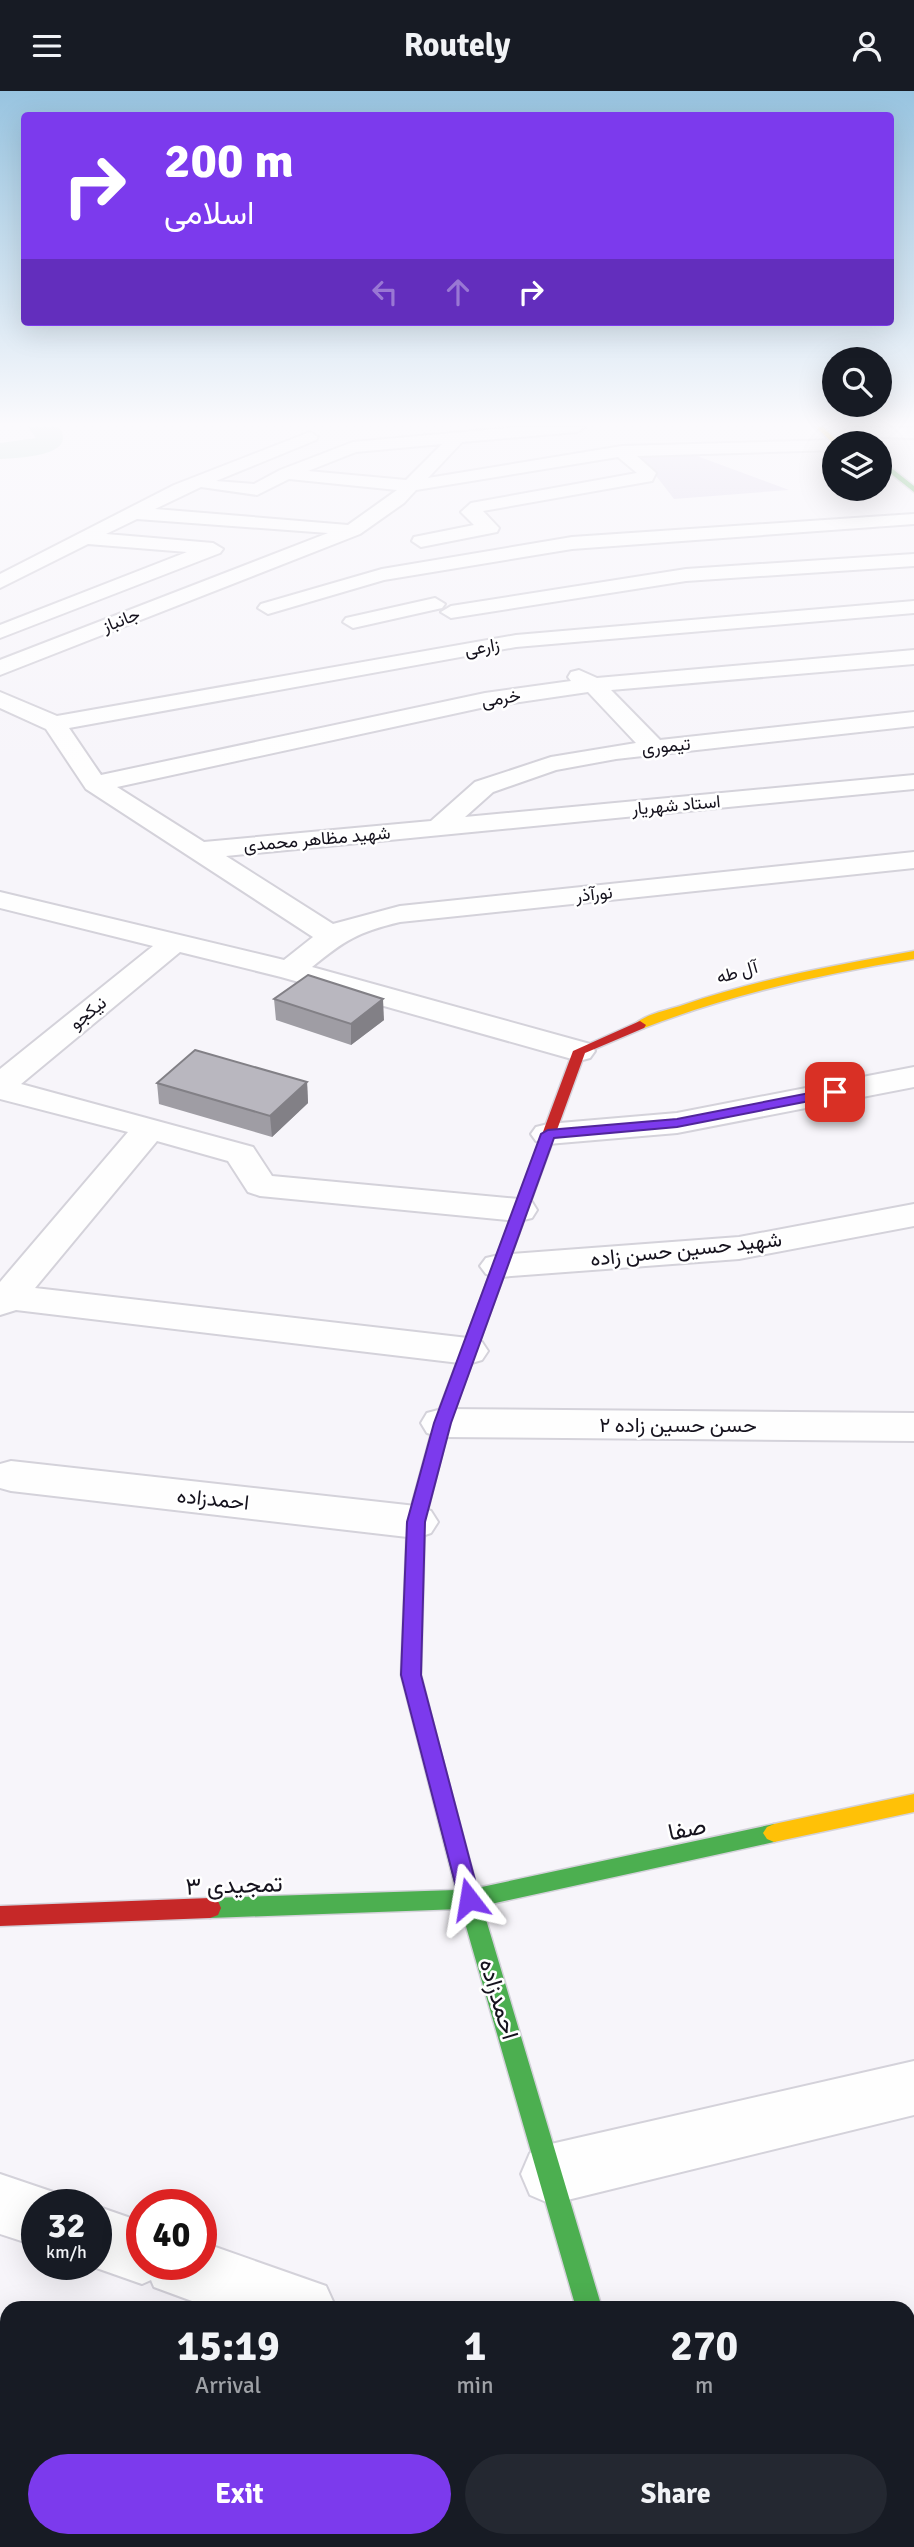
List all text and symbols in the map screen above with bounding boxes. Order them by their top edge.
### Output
text: Routely [404,26,510,65]
icon: menu [28,27,66,65]
icon: person [848,27,886,65]
text: 200 m [164,131,294,191]
icon: right [49,140,140,231]
text: اسلامی [164,194,254,233]
icon: left [366,273,404,311]
icon: ahead [439,273,477,311]
icon: right [512,273,550,311]
map controls [822,347,892,501]
button: search [822,347,892,417]
button: layers [822,431,892,501]
street label: جانباز [98,603,143,638]
street label: زارعی [463,633,501,661]
street label: خرمی [480,684,522,712]
street label: تیموری [640,732,692,760]
street label: استاد شهریار [630,790,721,820]
street label: شهید مظاهر محمدی [243,822,391,856]
street label: نورآذر [573,881,614,907]
street label: آل طه [714,955,762,988]
street label: نیکجو [65,992,111,1034]
pin [805,1062,865,1122]
icon: arrive [816,1073,854,1111]
street label: شهید حسین حسن زاده [589,1226,783,1272]
street label: حسن حسین زاده ۲ [599,1412,757,1438]
street label: احمدزاده [176,1482,250,1516]
street label: صفا [665,1810,709,1848]
position arrow [432,1862,506,1936]
street label: تمجیدی ۳ [185,1868,283,1902]
street label: احمدزاده [473,1955,525,2043]
speed limit sign: 40 [126,2189,217,2280]
text: 32 [48,2204,85,2247]
text: km/h [46,2241,87,2263]
text: 15:19 [177,2321,280,2372]
text: 1 [464,2321,486,2372]
text: 270 [670,2321,738,2372]
text: Arrival [195,2371,261,2400]
text: min [456,2371,494,2400]
text: m [695,2371,713,2400]
button: Exit [28,2454,451,2534]
button: Share [465,2454,887,2534]

